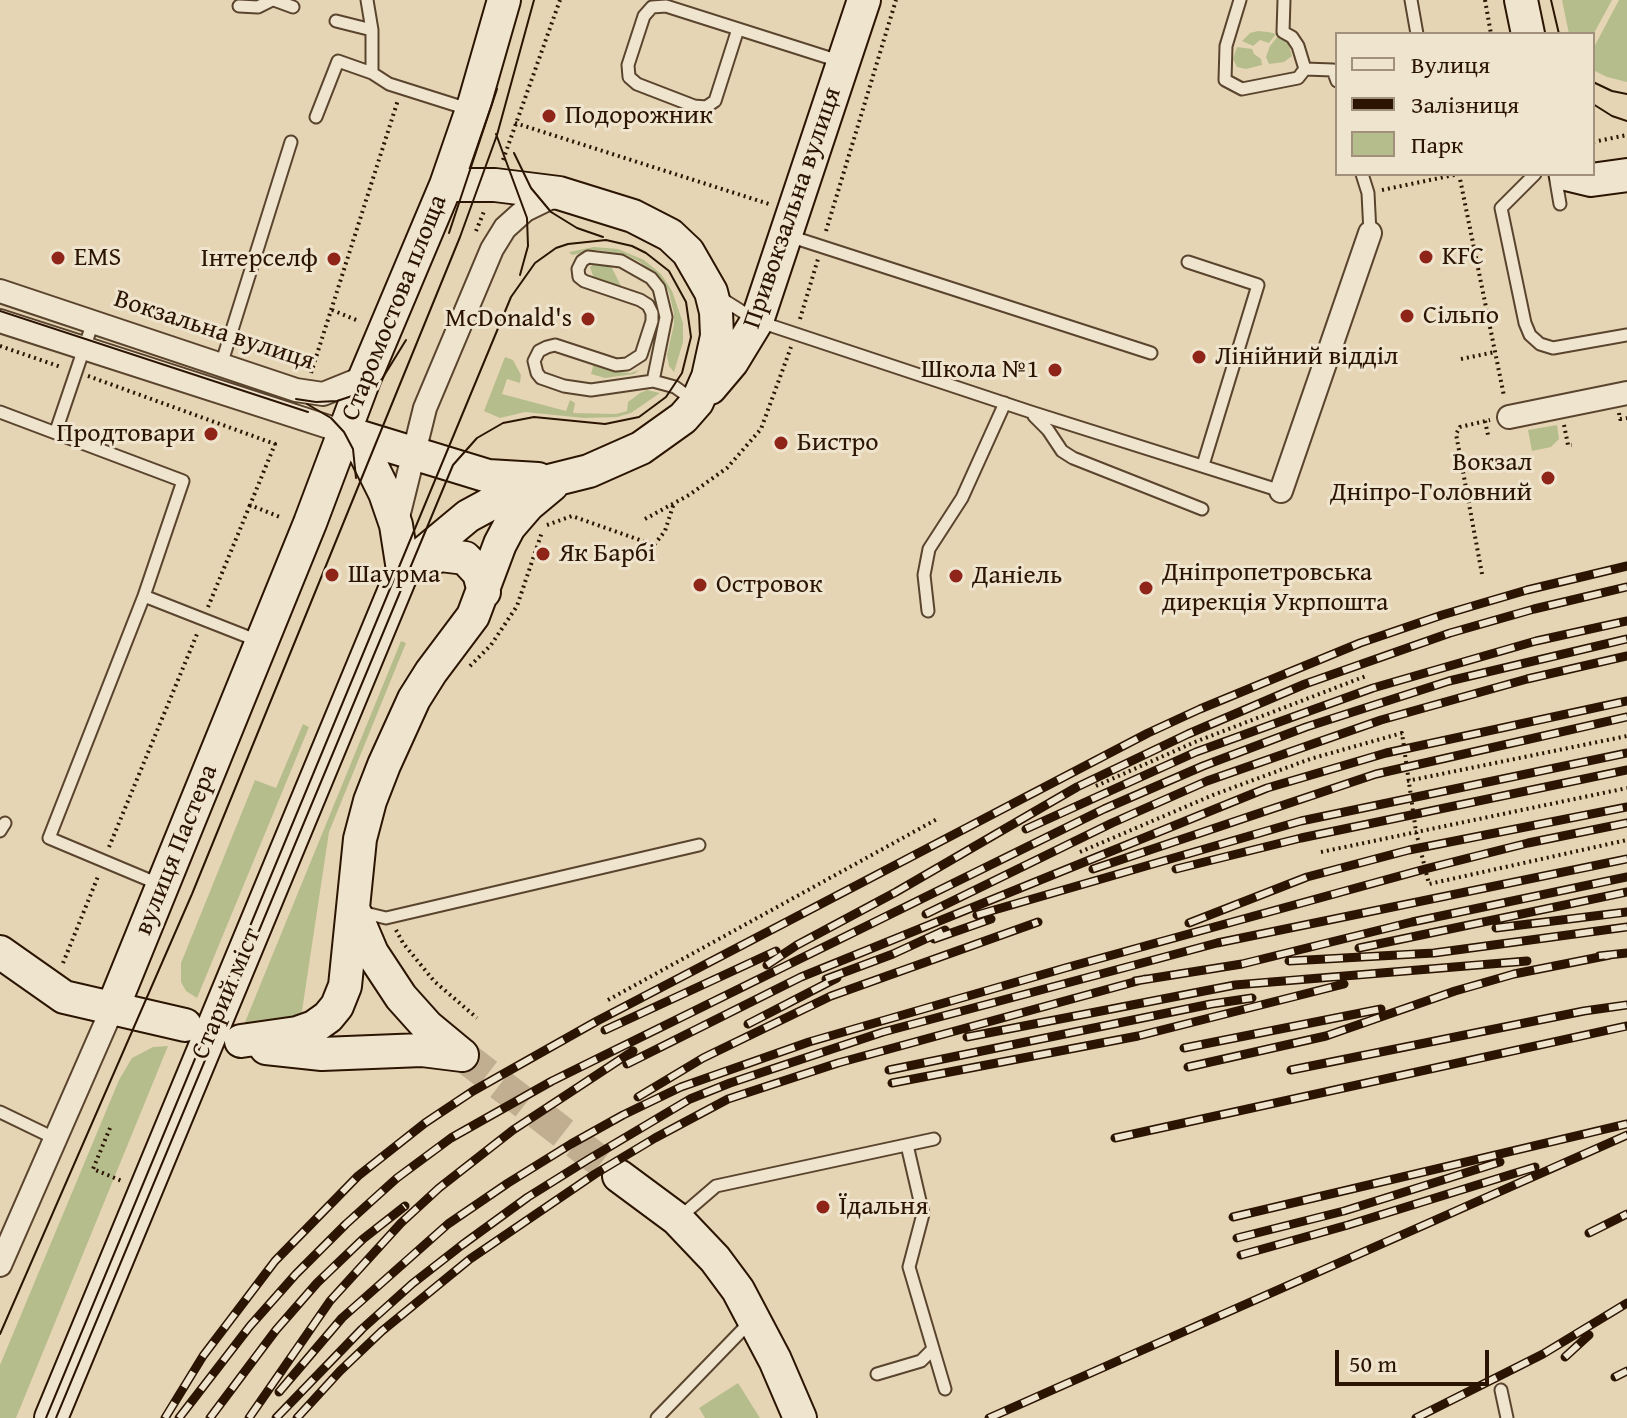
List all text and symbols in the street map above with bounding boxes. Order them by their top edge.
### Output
legend [1335,32,1595,176]
text: Вулиця [1411,47,1490,82]
street label: Привокзальна вулиця [737,83,849,333]
text: Залізниця [1411,87,1519,122]
place label: Подорожник [565,100,713,132]
marker: Подорожник [540,107,558,125]
text: Парк [1411,127,1463,162]
street label: Старомостова площа [335,190,455,426]
place label: KFC [1442,241,1484,273]
place label: EMS [74,242,121,274]
place label: Інтерселф [201,243,318,275]
marker: KFC [1417,248,1435,266]
marker: EMS [49,249,67,267]
marker: Інтерселф [325,250,343,268]
street label: Вокзальна вулиця [110,284,318,378]
place label: Сільпо [1423,300,1499,332]
place label: McDonald's [445,303,572,335]
marker: Сільпо [1398,307,1416,325]
marker: McDonald's [579,310,597,328]
place label: Лінійний відділ [1215,341,1398,373]
marker: Лінійний відділ [1190,348,1208,366]
place label: Школа №1 [921,354,1039,386]
marker: Школа №1 [1046,361,1064,379]
place label: Продтовари [56,418,195,450]
marker: Продтовари [202,425,220,443]
place label: Бистро [797,427,879,459]
marker: Бистро [772,434,790,452]
place label: Вокзал Днiпро-Головний [1330,447,1532,508]
marker: Вокзал Днiпро-Головний [1539,469,1557,487]
place label: Як Барбі [559,538,655,570]
marker: Як Барбі [534,545,552,563]
place label: Дніпропетровська дирекція Укрпошта [1162,557,1388,618]
place label: Шаурма [348,559,440,591]
place label: Даніель [972,560,1062,592]
marker: Шаурма [323,566,341,584]
marker: Даніель [947,567,965,585]
place label: Островок [716,569,823,601]
marker: Островок [691,576,709,594]
marker: Дніпропетровська дирекція Укрпошта [1137,579,1155,597]
street label: вулиця Пастера [129,760,225,940]
street label: Старий міст [185,924,269,1064]
place label: Їдальня [839,1191,928,1223]
marker: Їдальня [814,1198,832,1216]
scale bar [1339,1334,1493,1384]
text: 50 m [1349,1346,1397,1381]

